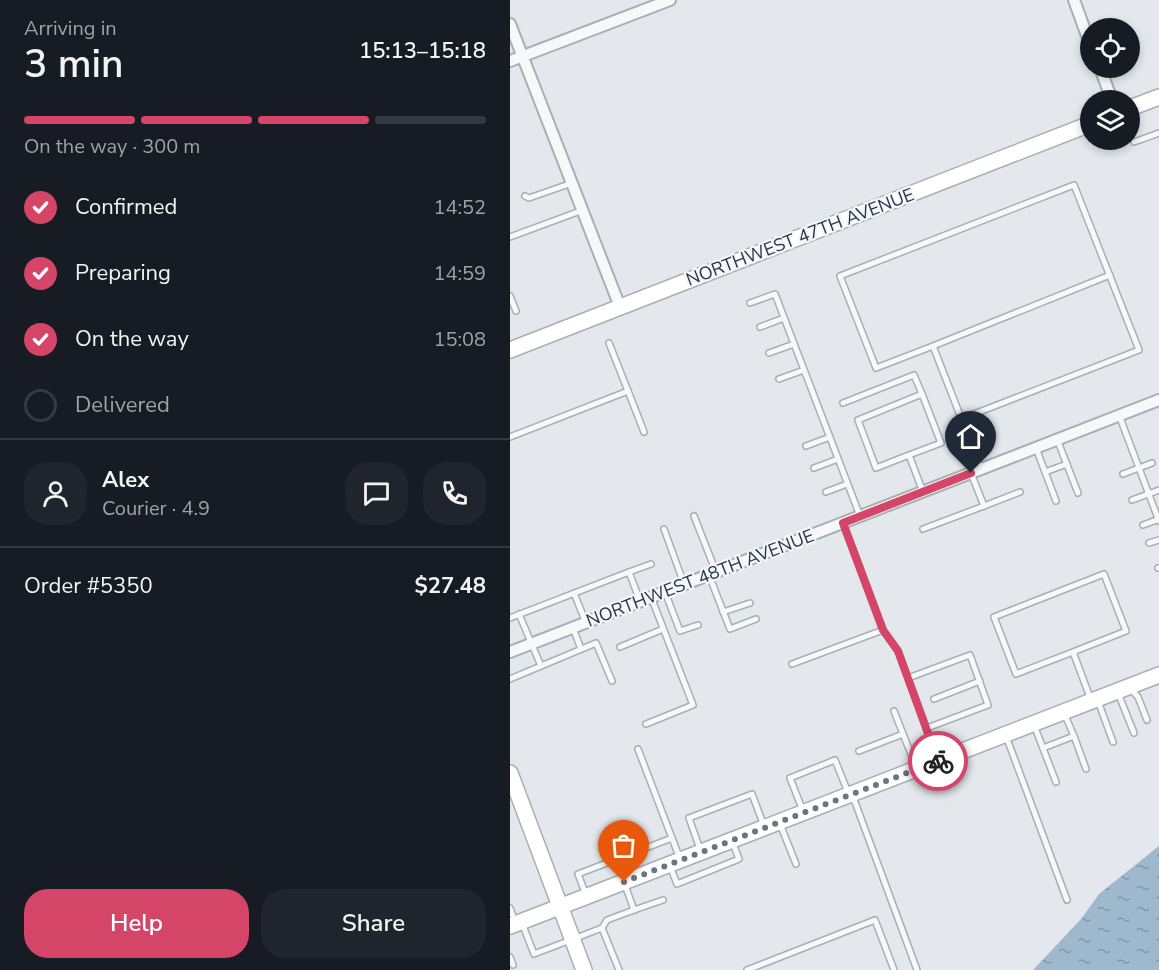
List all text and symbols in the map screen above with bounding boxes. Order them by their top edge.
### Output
text: Arriving in [24,15,117,42]
map controls [1080,18,1140,150]
button: locate [1080,18,1140,78]
text: 15:13–15:18 [359,36,486,66]
text: 3 min [24,38,123,91]
button: layers [1080,90,1140,150]
text: On the way · 300 m [24,133,200,160]
street label: NORTHWEST 47TH AVENUE [683,182,917,292]
icon: check [24,191,57,224]
text: Confirmed [75,192,177,222]
text: 14:52 [433,194,486,221]
icon: check [24,257,57,290]
text: Preparing [75,258,171,288]
text: 14:59 [433,260,486,287]
icon: check [24,323,57,356]
text: On the way [75,324,189,354]
text: 15:08 [433,326,486,353]
text: Delivered [75,390,170,420]
pin [945,411,996,473]
icon: home [954,420,987,453]
button: person [24,462,87,525]
button: chat [345,462,408,525]
button: phone [423,462,486,525]
text: Alex [102,465,149,495]
text: Courier · 4.9 [102,495,210,522]
street label: NORTHWEST 48TH AVENUE [583,523,817,633]
text: Order #5350 [24,571,153,601]
text: $27.48 [415,571,486,601]
courier [908,731,968,791]
icon: bike [922,745,955,778]
pin [598,820,649,882]
icon: bag [607,829,640,862]
button: Help [24,889,249,958]
button: Share [261,889,486,958]

